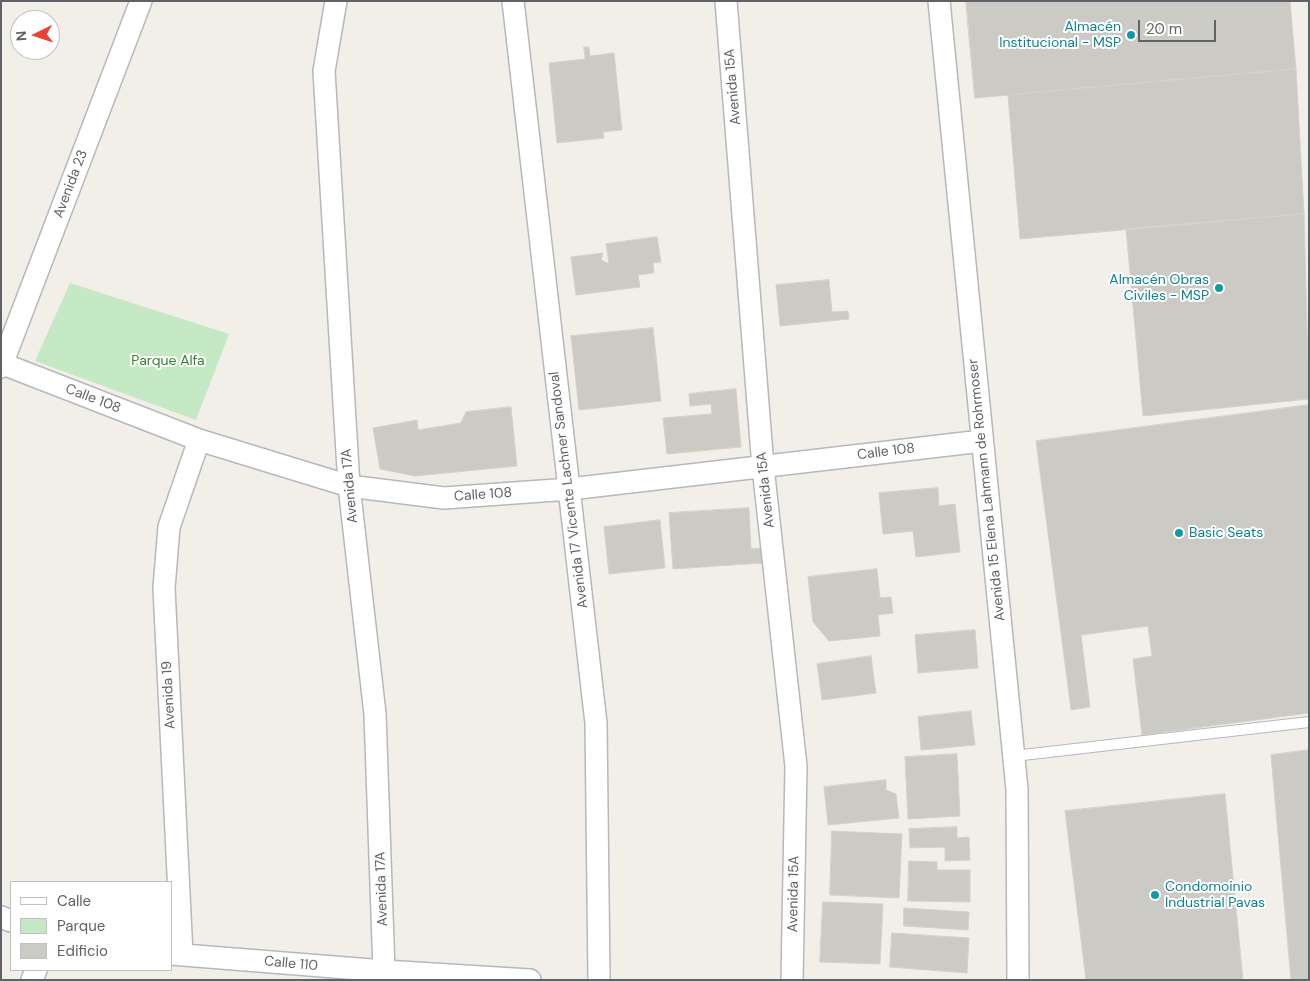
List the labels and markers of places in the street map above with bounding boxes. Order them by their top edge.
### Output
place label: Almacén Institucional - MSP [999,19,1121,52]
marker: Almacén Institucional - MSP [1125,29,1137,41]
place label: Almacén Obras Civiles - MSP [1109,272,1209,304]
marker: Almacén Obras Civiles - MSP [1213,282,1225,294]
place label: Basic Seats [1189,525,1263,541]
marker: Basic Seats [1173,527,1185,539]
place label: Condomoinio Industrial Pavas [1165,879,1265,912]
marker: Condomoinio Industrial Pavas [1149,889,1161,901]

